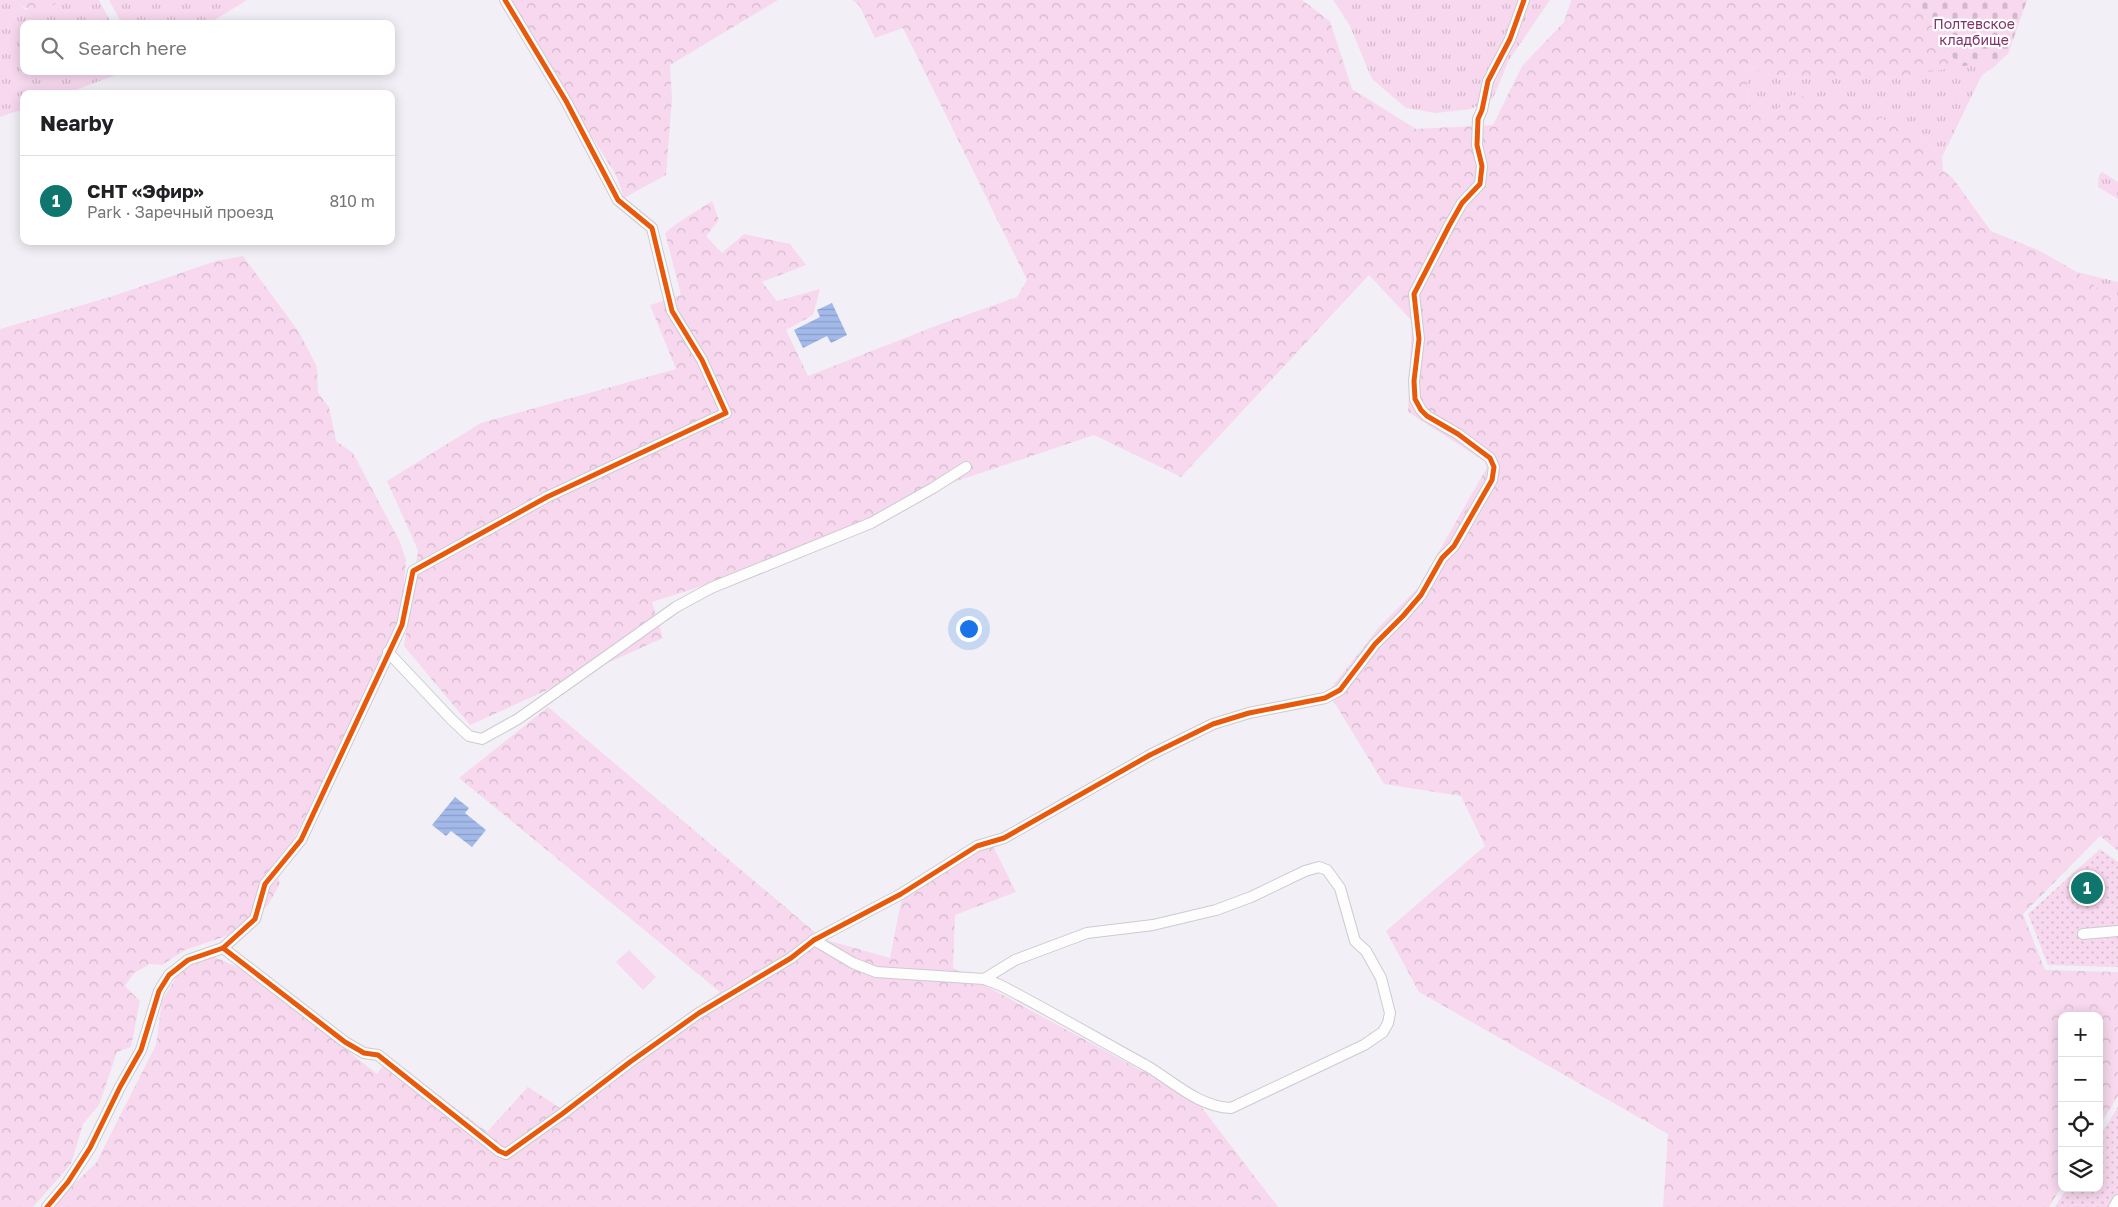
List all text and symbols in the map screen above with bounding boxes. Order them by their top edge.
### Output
park label: Полтевское кладбище [1933,15,2015,48]
search box [20,20,395,75]
icon: search [38,34,66,62]
text: Search here [78,36,187,59]
text: Nearby [40,110,114,136]
text: СНТ «Эфир» [87,179,204,202]
text: 1 [52,191,60,211]
text: 810 m [329,191,375,211]
text: Park · Заречный проезд [87,202,273,222]
your location [956,616,982,642]
pin: 1 [2071,869,2103,907]
map controls [2058,1012,2103,1192]
button: + [2058,1012,2103,1057]
button: − [2058,1057,2103,1102]
button: locate [2058,1102,2103,1147]
button: layers [2058,1147,2103,1192]

